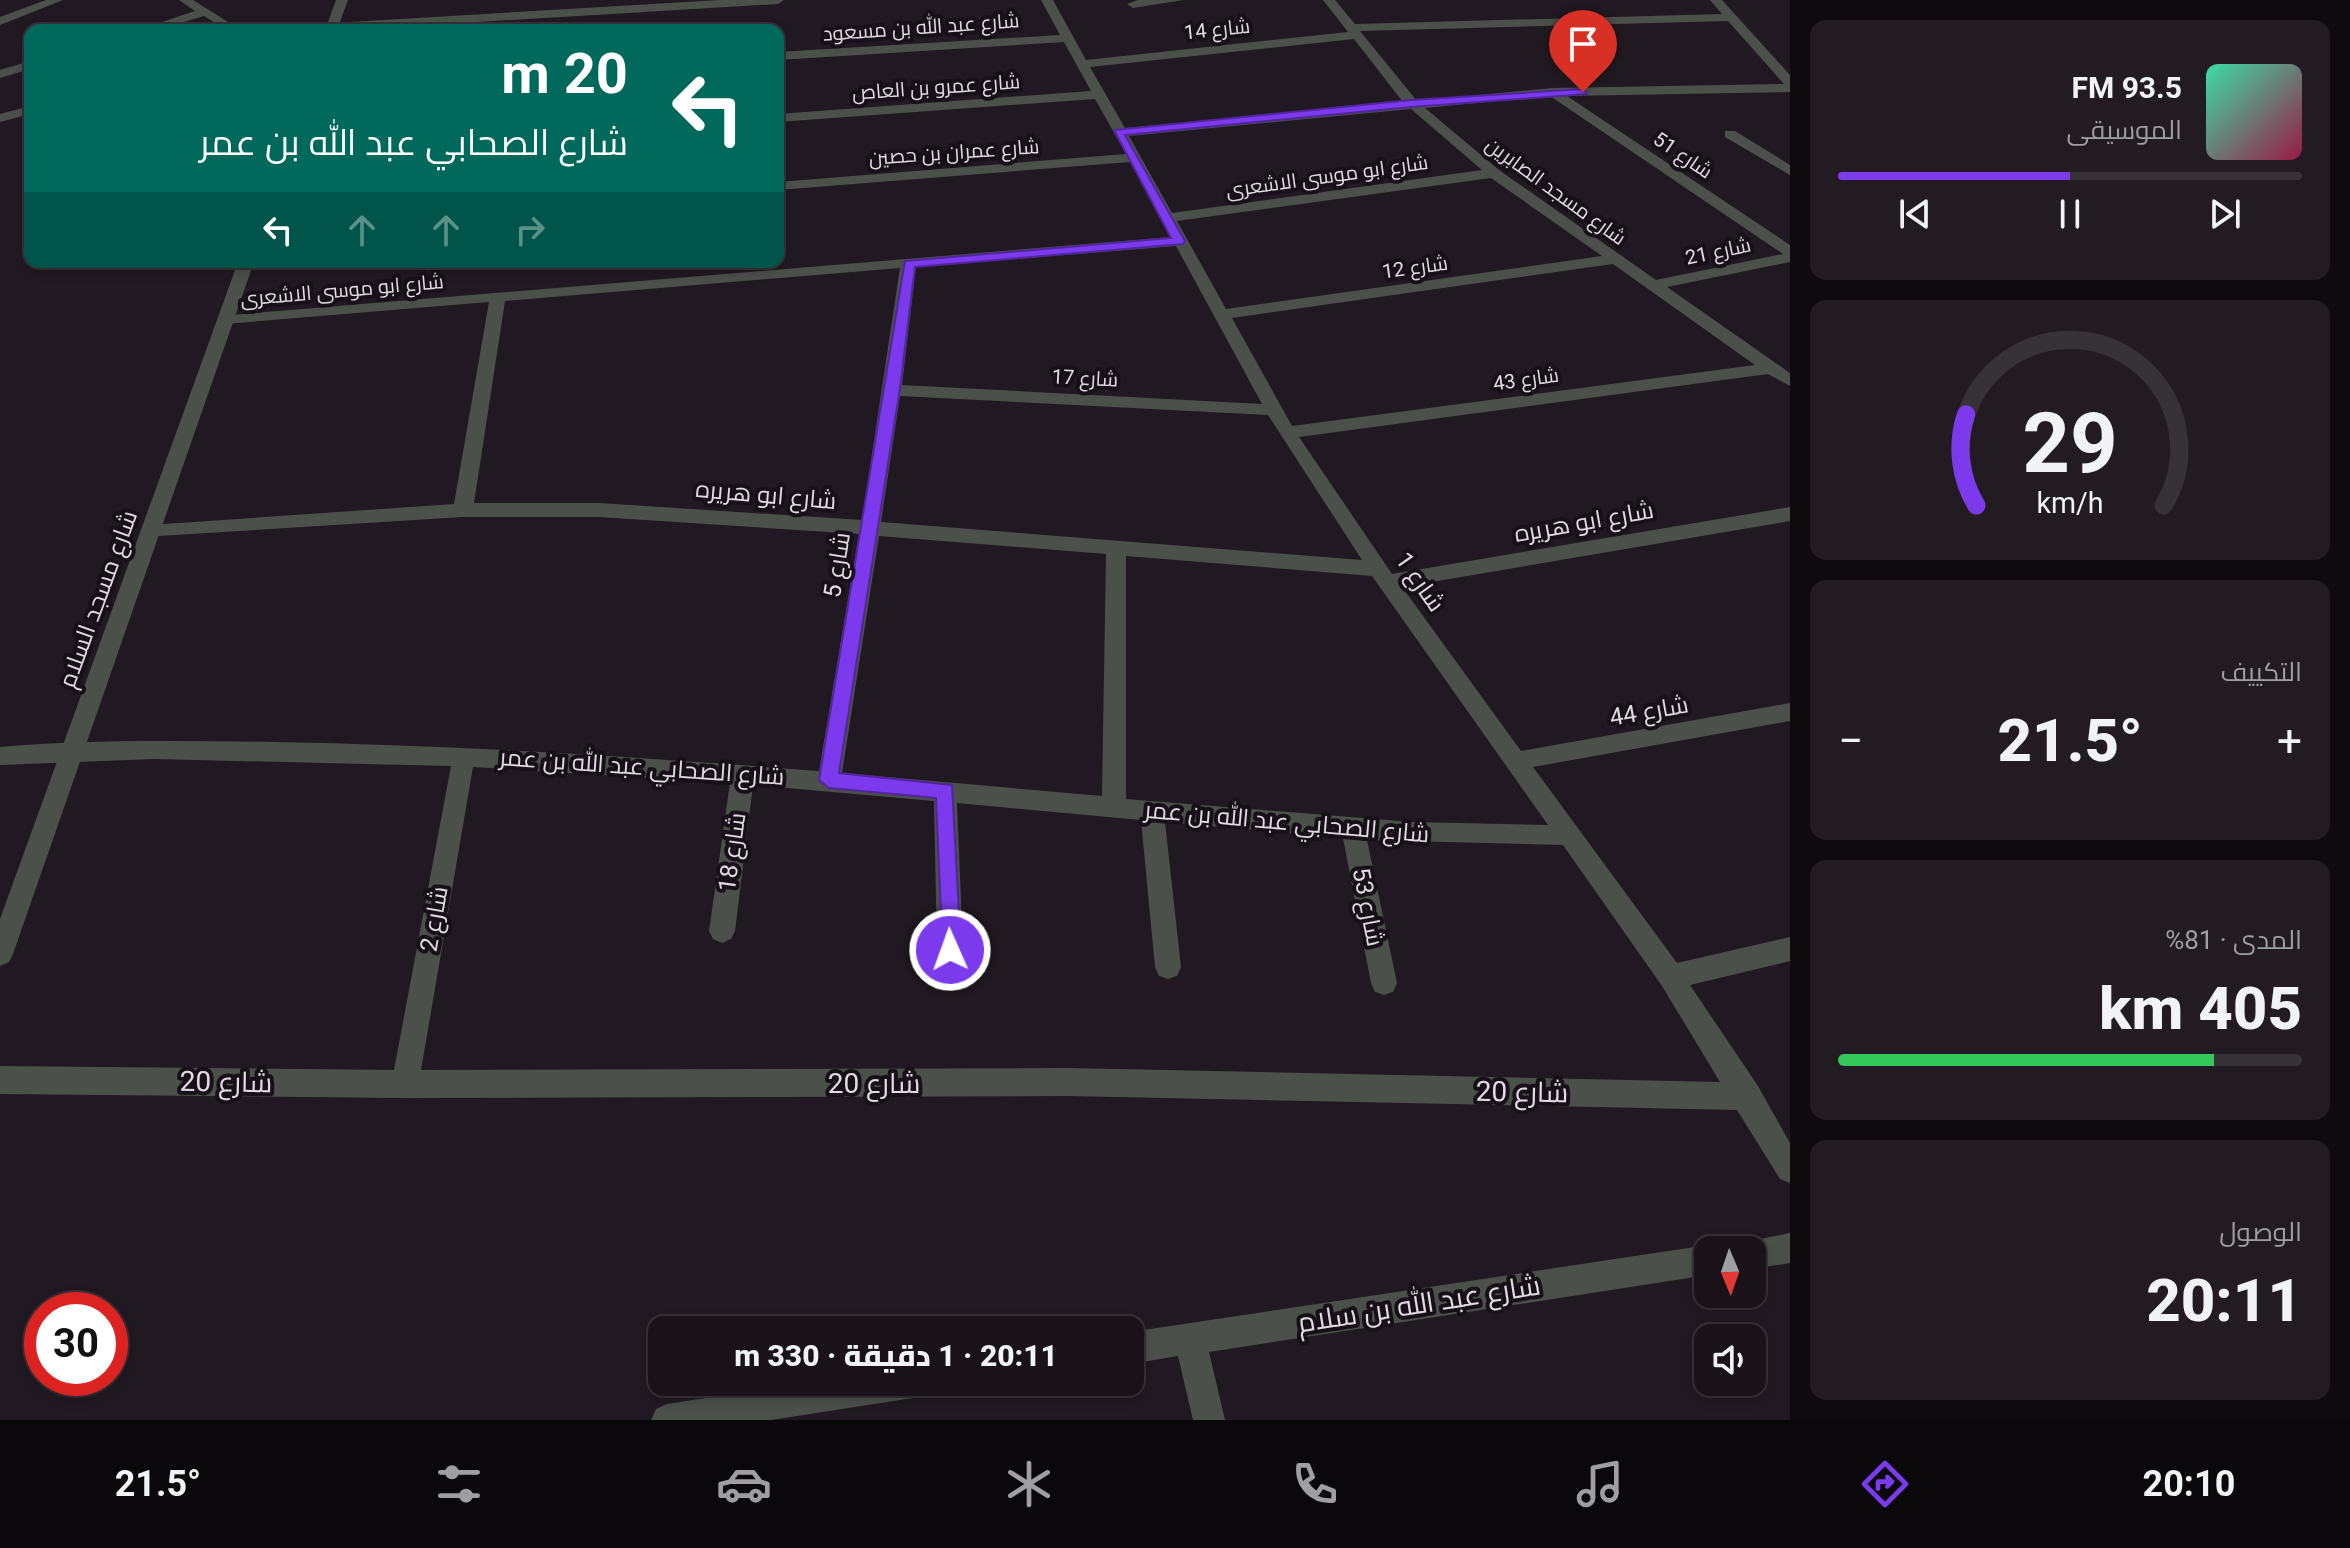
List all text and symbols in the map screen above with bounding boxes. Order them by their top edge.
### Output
street label: شارع عبد الله بن مسعود [822,7,1020,48]
pin [1549,10,1617,92]
street label: شارع 14 [1183,14,1251,46]
icon: arrive [1561,22,1605,66]
text: 20 m [501,41,628,107]
icon: left [656,56,760,160]
street label: شارع عمرو بن العاص [851,69,1021,107]
text: 93.5 FM [2071,70,2182,105]
text: الموسيقى [2067,115,2182,145]
text: شارع الصحابي عبد الله بن عمر [200,122,628,164]
street label: شارع 51 [1648,127,1717,185]
street label: شارع مسجد الصابرين [1480,132,1631,252]
street label: شارع عمران بن حصين [868,134,1040,172]
street label: شارع ابو موسى الاشعرى [1224,150,1430,204]
icon: previous [1893,192,1937,236]
icon: pause [2048,192,2092,236]
icon: next [2203,192,2247,236]
icon: left [256,208,300,252]
icon: ahead [340,208,384,252]
icon: ahead [424,208,468,252]
icon: right [508,208,552,252]
street label: شارع 21 [1683,232,1753,272]
street label: شارع 12 [1381,251,1450,285]
street label: شارع ابو موسى الاشعرى [239,269,445,313]
street label: شارع 43 [1492,363,1561,397]
street label: شارع 17 [1051,364,1119,394]
text: 29 [2022,395,2118,492]
street label: شارع ابو هريره [694,475,837,517]
text: km/h [2036,486,2104,520]
street label: شارع ابو هريره [1512,496,1656,550]
street label: شارع مسجد السلام [53,507,145,692]
street label: شارع 5 [818,530,858,600]
street label: شارع 1 [1388,547,1450,618]
text: التكييف [2220,657,2302,687]
street label: شارع 44 [1607,690,1691,734]
text: 21.5° [1998,705,2143,776]
text: − [1838,715,1863,767]
text: + [2277,715,2302,767]
street label: شارع الصحابي عبد الله بن عمر [496,741,786,796]
street label: شارع الصحابي عبد الله بن عمر [1141,793,1431,853]
street label: شارع 18 [713,811,753,894]
street label: شارع 53 [1345,865,1389,949]
street label: شارع 2 [414,884,455,954]
position arrow [908,908,992,992]
text: المدى · 81% [2165,925,2302,955]
text: 405 km [2099,973,2302,1044]
street label: شارع 20 [179,1065,273,1101]
street label: شارع 20 [828,1067,920,1102]
street label: شارع 20 [1475,1075,1569,1111]
text: الوصول [2219,1217,2302,1247]
north arrow [1694,1236,1766,1308]
map controls [1694,1236,1766,1396]
text: 20:11 [2146,1265,2302,1336]
street label: شارع عبد الله بن سلام [1295,1267,1543,1342]
speed limit sign: 30 [24,1292,128,1396]
button: sound [1694,1324,1766,1396]
text: 20:11 · 1 دقيقة · 330 m [734,1338,1058,1373]
icon: filters [431,1456,487,1512]
icon: car [716,1456,772,1512]
icon: climate [1001,1456,1057,1512]
icon: phone [1287,1456,1343,1512]
icon: music [1572,1456,1628,1512]
icon: directions [1857,1456,1913,1512]
text: 21.5° [115,1463,201,1505]
text: 20:10 [2143,1463,2235,1505]

